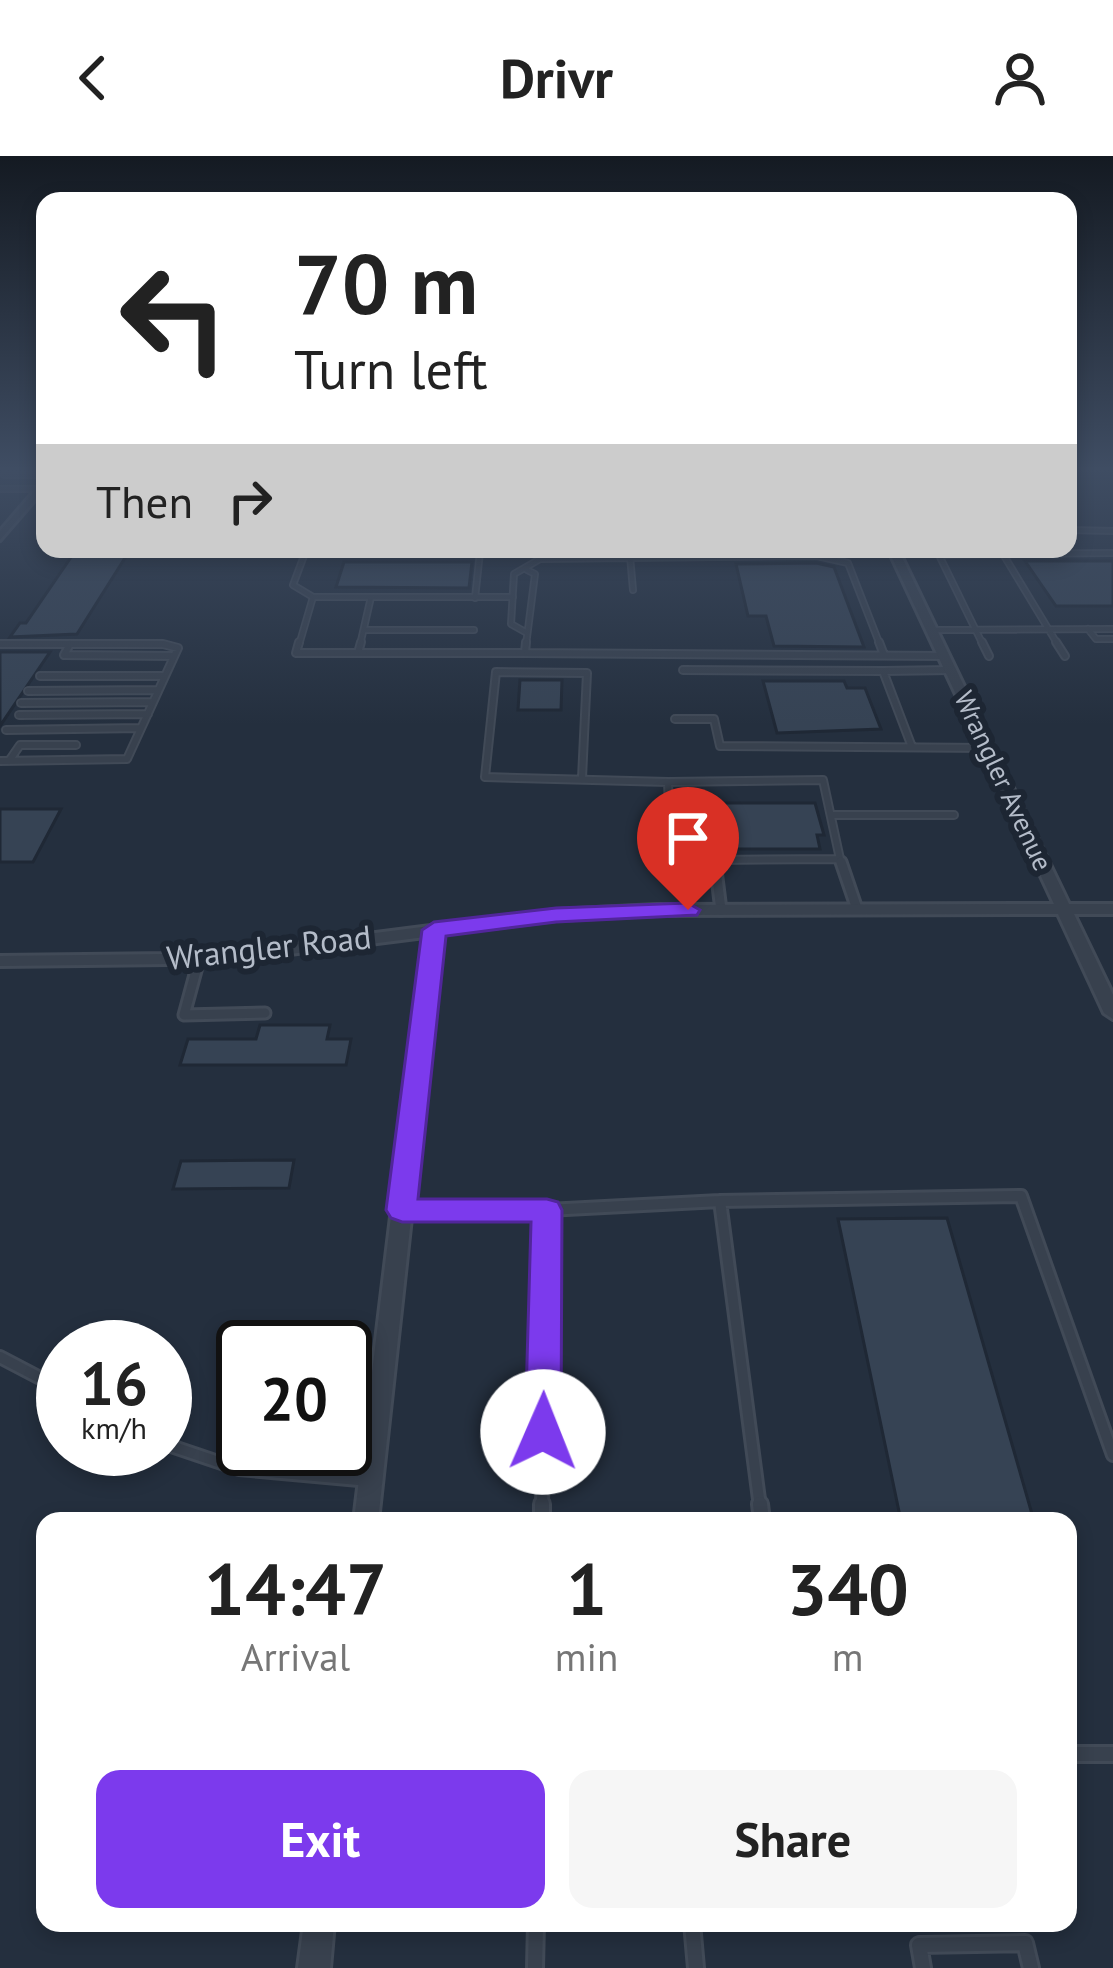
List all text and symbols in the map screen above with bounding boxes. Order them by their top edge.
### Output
text: Drivr [500,43,613,113]
icon: back [60,45,126,111]
icon: person [987,45,1053,111]
text: 70 m [294,228,478,337]
icon: left [96,240,252,396]
text: Turn left [294,334,488,404]
icon: right [217,468,283,534]
text: Then [96,472,193,530]
street label: Wrangler Avenue [947,685,1060,876]
pin [637,787,739,910]
icon: arrive [655,805,721,871]
street label: Wrangler Road [164,914,373,979]
speed limit sign: 20 [216,1320,372,1476]
text: 16 [80,1344,148,1422]
position arrow [480,1369,606,1495]
text: km/h [81,1408,147,1447]
text: 14:47 [204,1542,387,1635]
text: 1 [566,1542,607,1635]
text: 340 [786,1542,909,1635]
text: Arrival [241,1631,350,1682]
text: min [555,1631,618,1682]
text: m [832,1631,863,1682]
button: Exit [96,1770,545,1908]
button: Share [569,1770,1017,1908]

